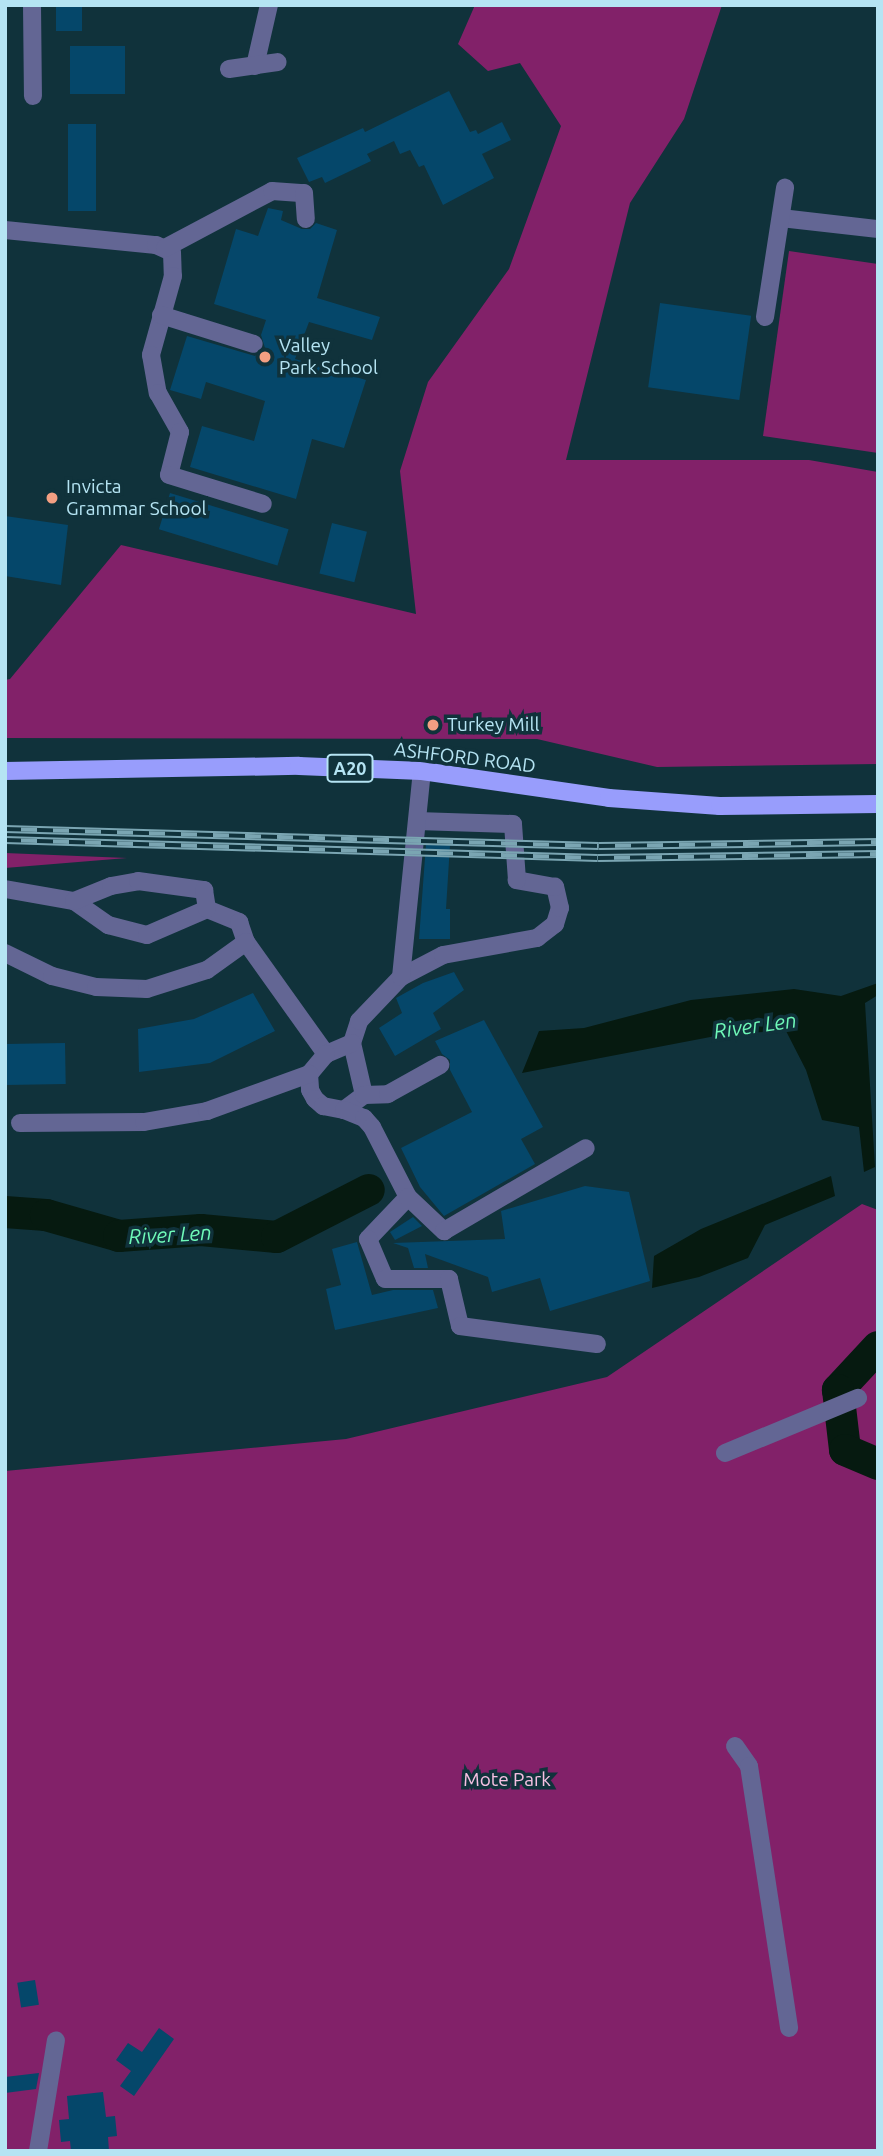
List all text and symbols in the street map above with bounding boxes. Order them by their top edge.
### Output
place label: Valley Park School [279,335,378,379]
marker: Valley Park School [257,349,273,365]
place label: Invicta Grammar School [66,476,207,520]
marker: Invicta Grammar School [44,490,60,506]
place label: Turkey Mill [447,714,539,736]
marker: Turkey Mill [425,717,441,733]
street label: ASHFORD ROAD [393,738,537,778]
road number: A20 [326,754,374,782]
water label: River Len [712,1007,798,1043]
water label: River Len [128,1219,212,1249]
park label: Mote Park [463,1769,551,1791]

